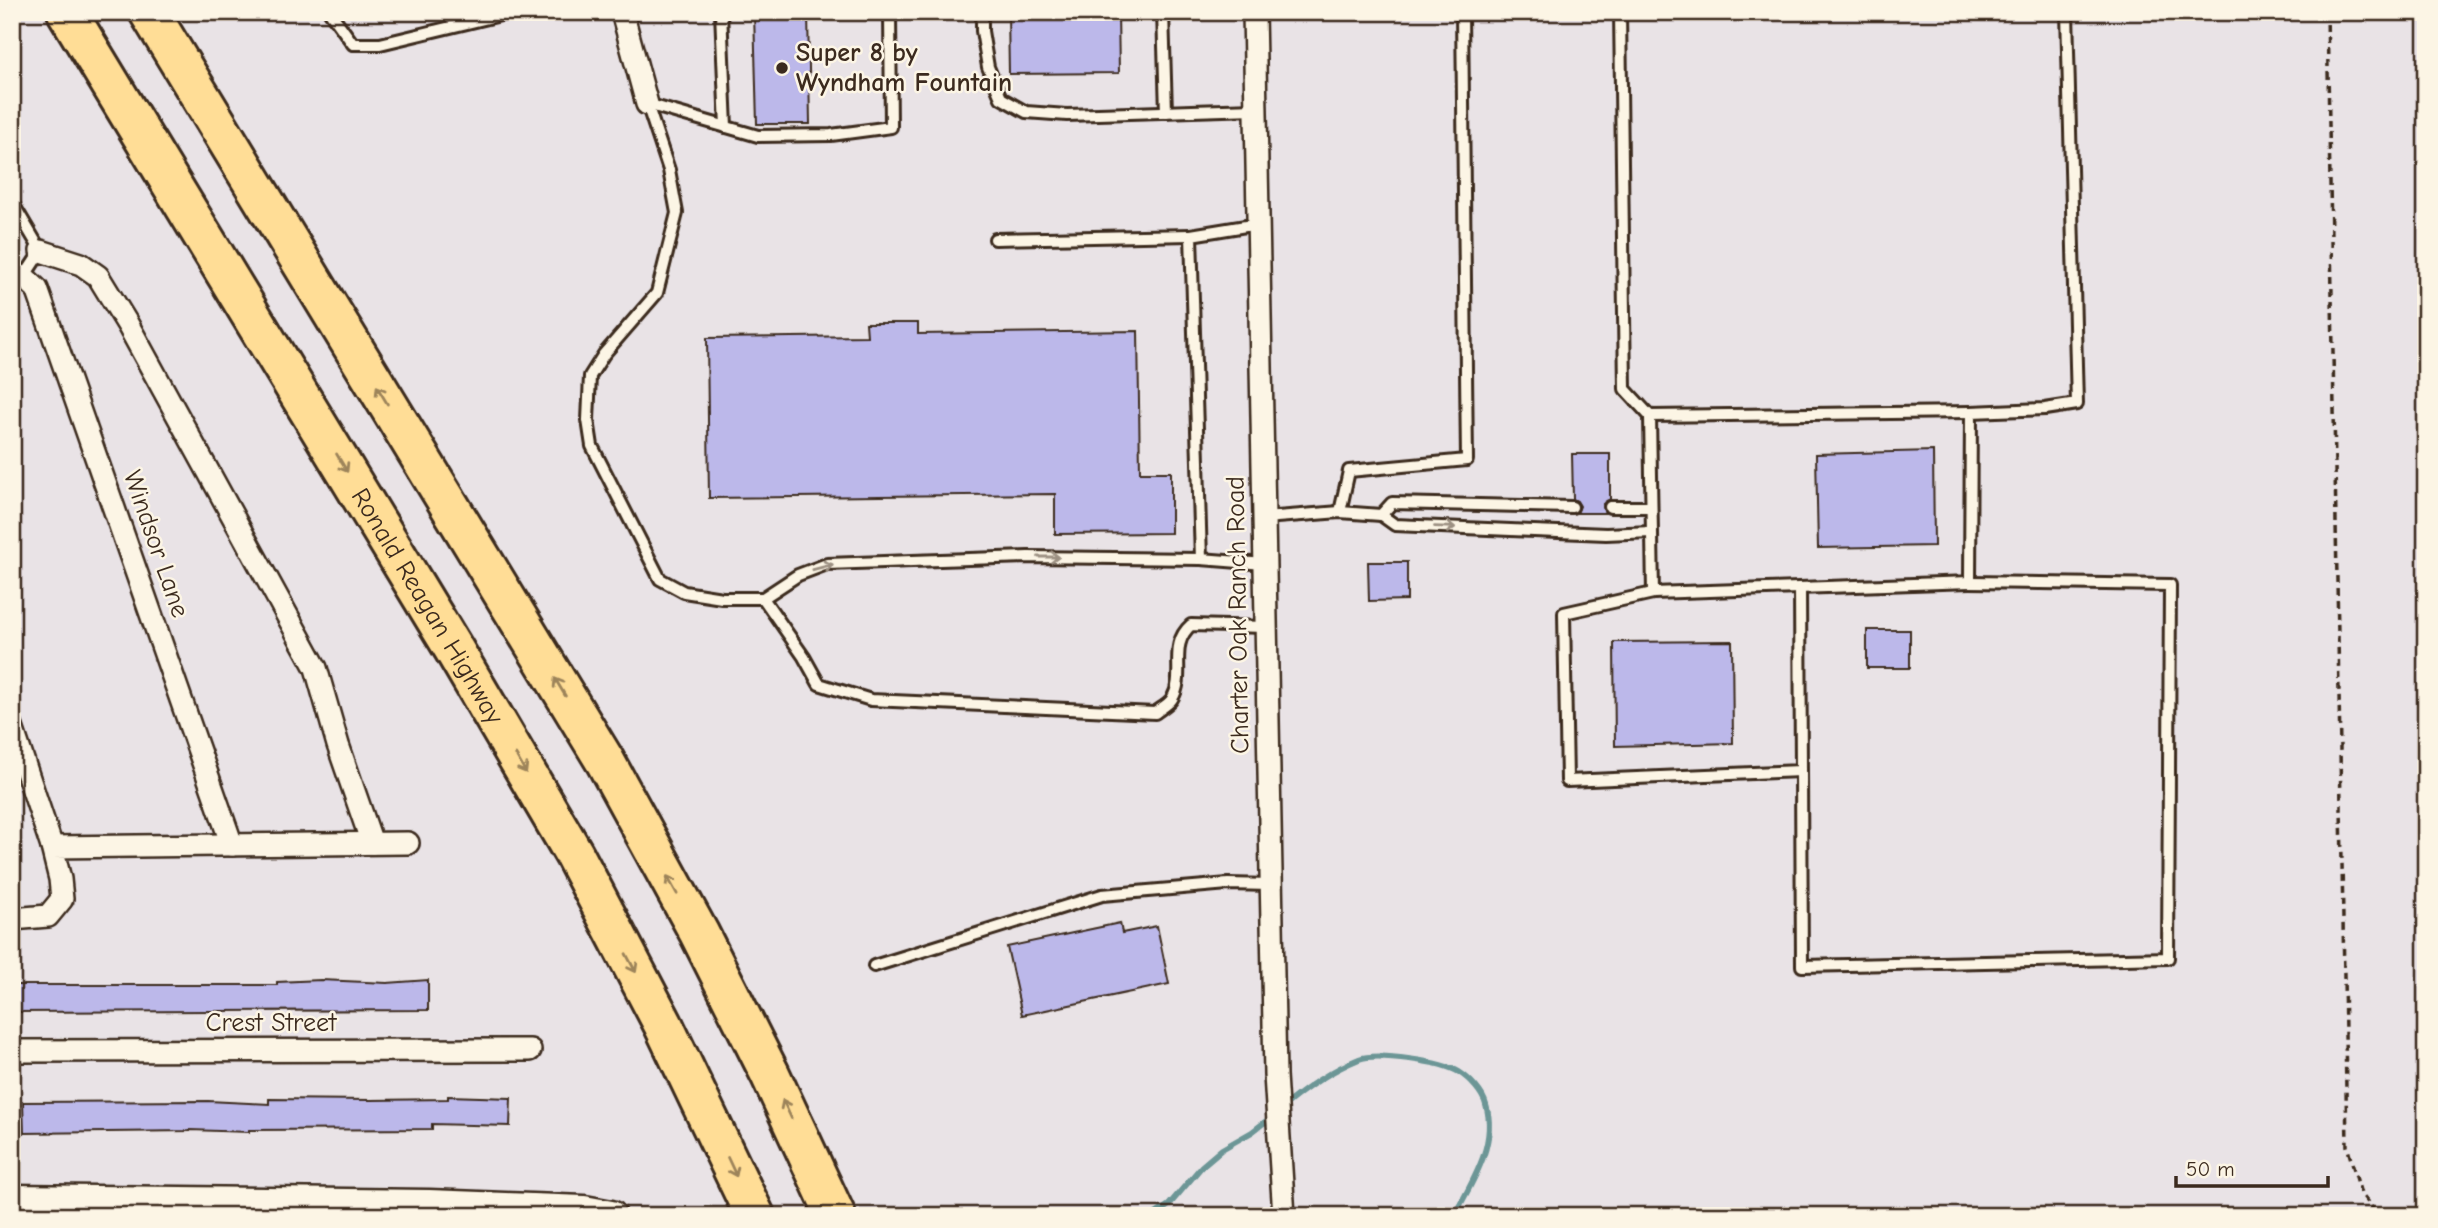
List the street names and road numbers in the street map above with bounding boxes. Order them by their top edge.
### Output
street label: Windsor Lane [117,467,195,621]
street label: Charter Oak Ranch Road [1221,476,1255,754]
street label: Ronald Reagan Highway [345,483,510,730]
street label: Crest Street [206,1008,338,1038]

